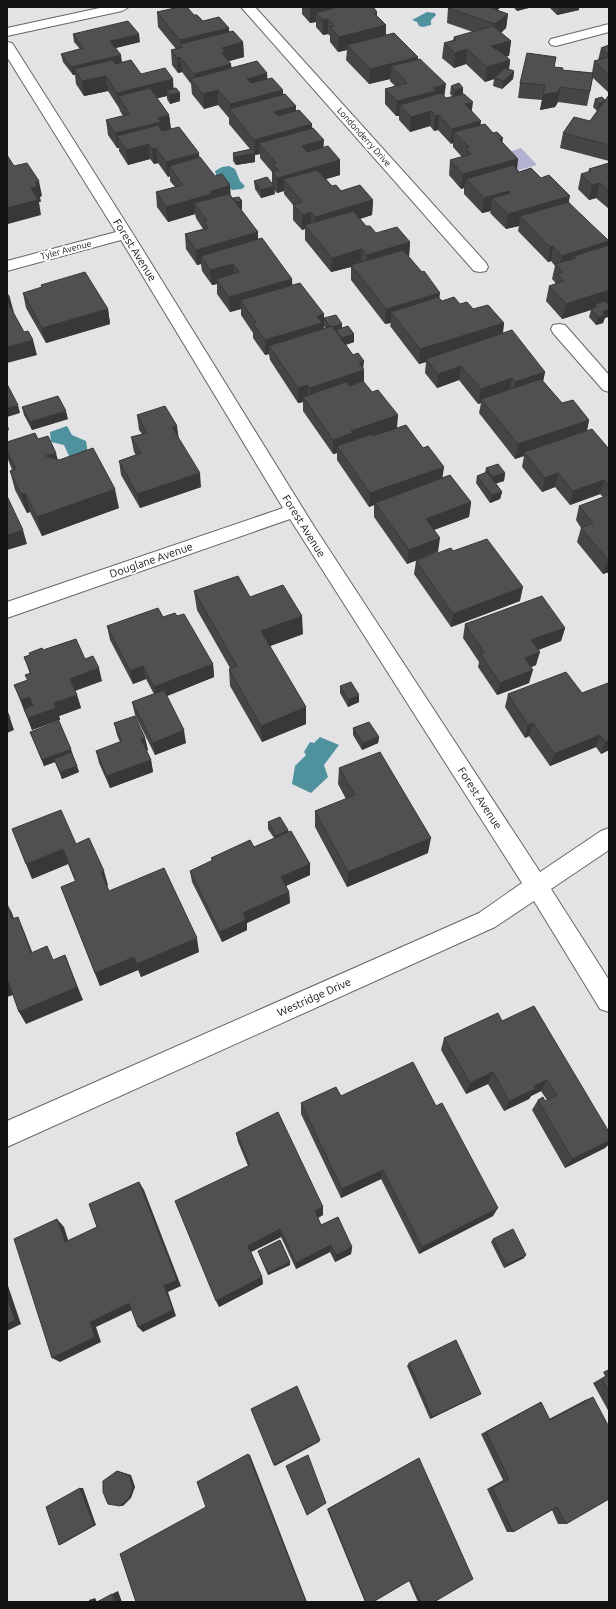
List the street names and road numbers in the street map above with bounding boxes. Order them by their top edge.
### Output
street label: Londonderry Drive [335,106,393,168]
street label: Forest Avenue [111,217,159,283]
street label: Tyler Avenue [39,238,93,262]
street label: Forest Avenue [280,493,328,559]
street label: Douglane Avenue [108,540,194,580]
street label: Forest Avenue [456,765,504,831]
street label: Westridge Drive [275,975,353,1019]

